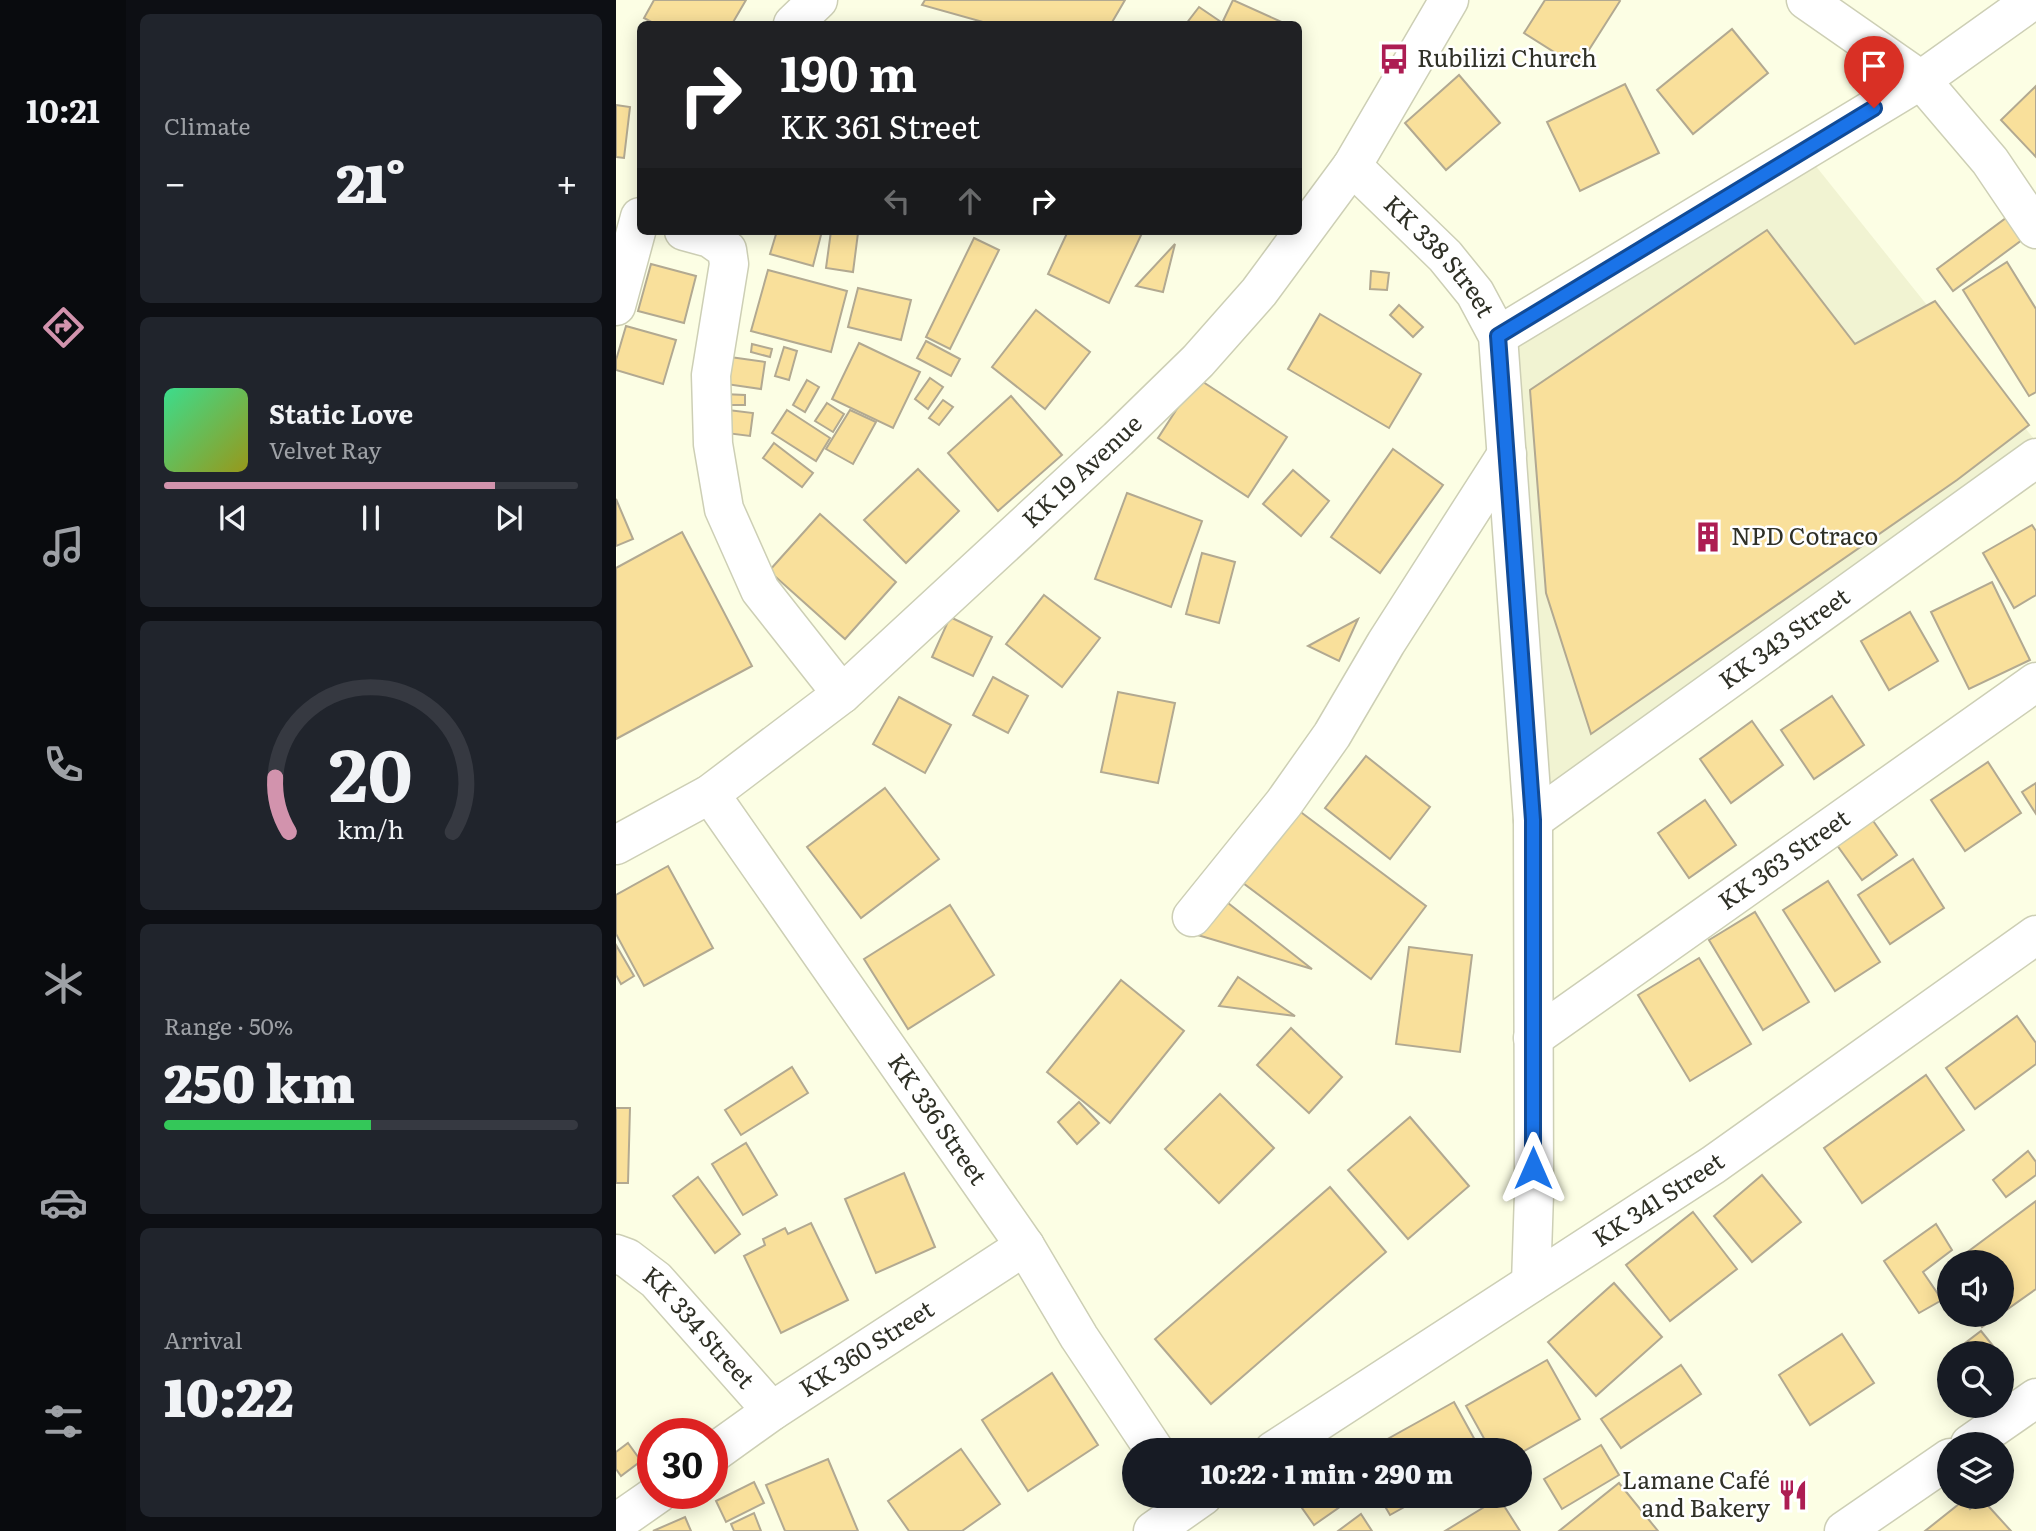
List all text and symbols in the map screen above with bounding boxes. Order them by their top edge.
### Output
text: 190 m [780,34,917,107]
pin [1844,36,1904,108]
place label: Rubilizi Church [1417,39,1597,74]
bus stop icon: Rubilizi Church [1377,42,1411,76]
icon: arrive [1855,47,1893,85]
icon: right [665,49,756,140]
text: 10:21 [26,85,100,133]
text: KK 361 Street [780,101,980,149]
text: Climate [164,108,250,142]
text: 21° [336,142,406,219]
text: − [164,152,186,209]
text: + [556,152,578,209]
icon: left [878,182,916,220]
icon: ahead [951,182,989,220]
icon: right [1024,182,1062,220]
street label: KK 338 Street [1377,186,1505,323]
icon: directions [39,303,88,352]
text: Static Love [269,393,413,432]
street label: KK 19 Avenue [1013,405,1148,535]
text: Velvet Ray [269,432,381,466]
icon: previous [214,499,252,537]
icon: pause [352,499,390,537]
icon: next [490,499,528,537]
place label: NPD Cotraco [1731,517,1878,552]
building icon: NPD Cotraco [1691,520,1725,554]
icon: music [39,522,88,571]
street label: KK 343 Street [1711,578,1856,696]
text: 20 [329,716,413,824]
icon: phone [39,740,88,789]
street label: KK 363 Street [1710,799,1856,917]
text: km/h [338,809,404,846]
icon: climate [39,959,88,1008]
text: Range · 50% [164,1008,293,1042]
text: 250 km [164,1042,355,1119]
street label: KK 336 Street [881,1046,997,1191]
position arrow [1496,1131,1570,1205]
street label: KK 341 Street [1585,1142,1730,1254]
icon: car [39,1178,88,1227]
map controls [1937,1250,2014,1509]
button: sound [1937,1250,2014,1327]
street label: KK 334 Street [637,1256,764,1395]
street label: KK 360 Street [791,1290,940,1404]
text: Arrival [164,1322,243,1356]
button: search [1937,1341,2014,1418]
text: 10:22 [164,1356,294,1433]
icon: filters [39,1397,88,1446]
speed limit sign: 30 [637,1418,728,1509]
button: layers [1937,1432,2014,1509]
text: 10:22 · 1 min · 290 m [1201,1453,1453,1492]
place label: Lamane Café and Bakery [1622,1461,1770,1524]
restaurant icon: Lamane Café and Bakery [1776,1478,1810,1512]

